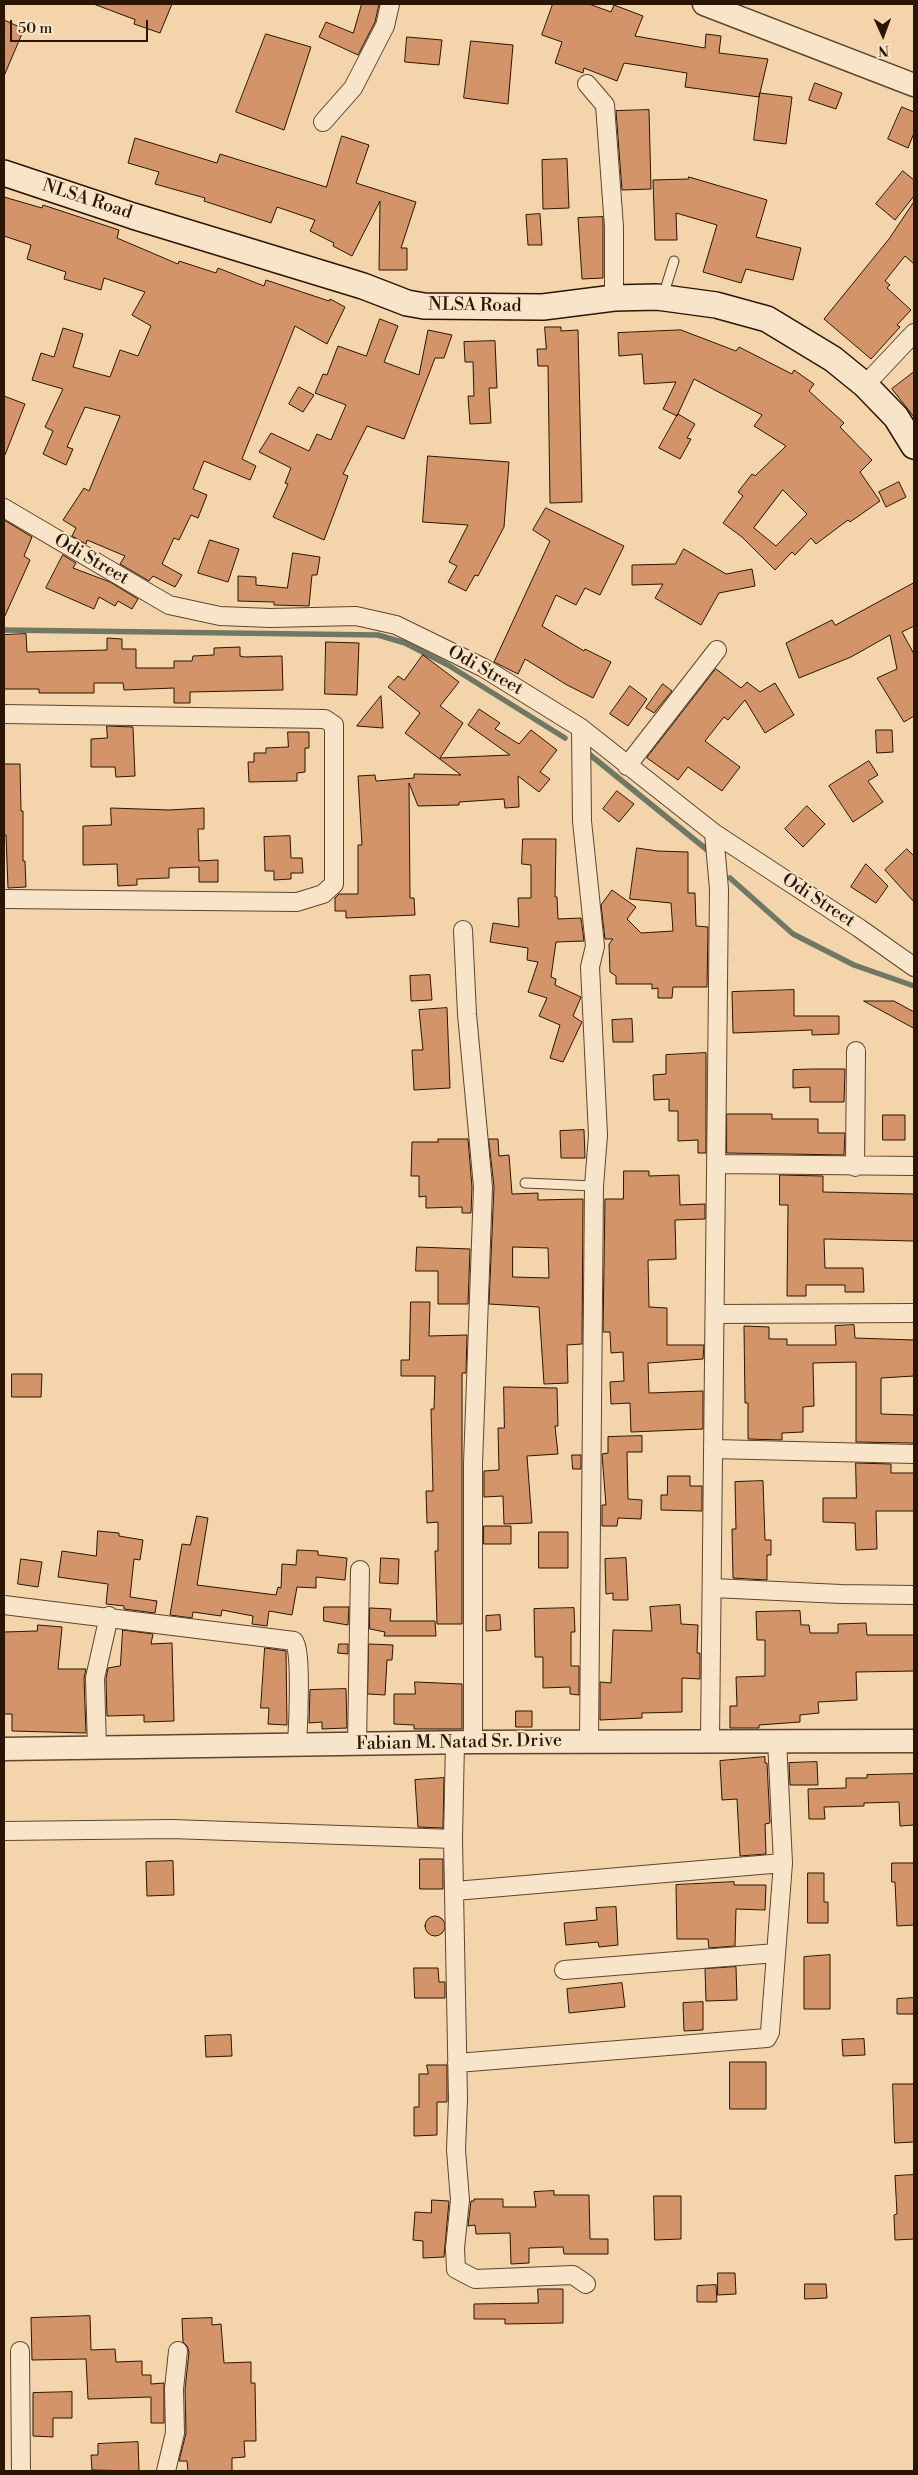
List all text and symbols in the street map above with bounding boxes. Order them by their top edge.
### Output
scale bar [12,10,150,42]
north arrow [858,10,908,60]
text: 50 m [18,19,52,38]
text: N [878,41,889,59]
street label: NLSA Road [39,175,135,225]
street label: NLSA Road [428,294,522,318]
street label: Odi Street [50,530,132,590]
street label: Odi Street [444,641,526,701]
street label: Odi Street [777,869,859,933]
street label: Fabian M. Natad Sr. Drive [356,1730,562,1756]

